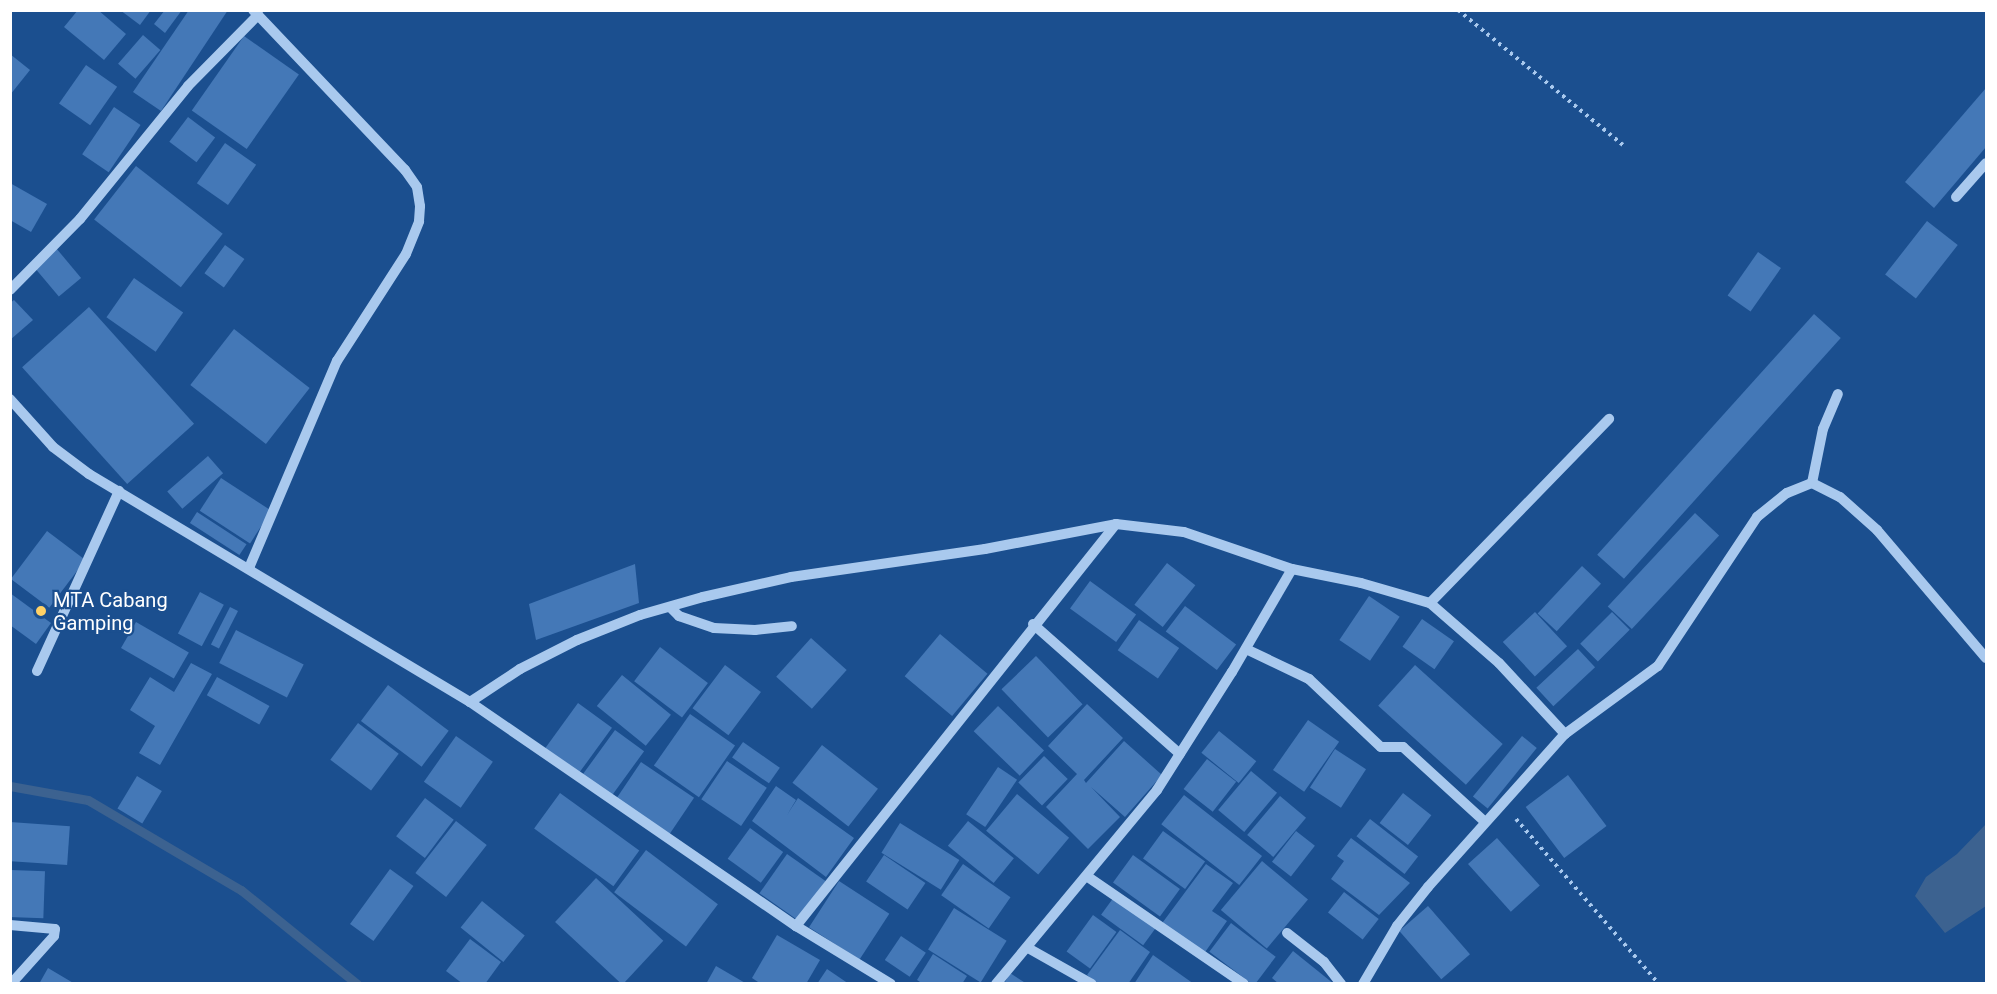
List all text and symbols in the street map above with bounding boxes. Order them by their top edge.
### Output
place label: MTA Cabang Gamping [53,588,168,635]
marker: MTA Cabang Gamping [34,604,48,618]

